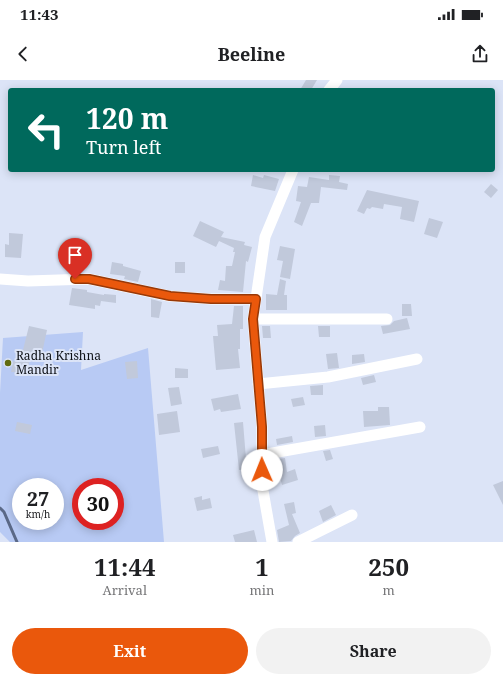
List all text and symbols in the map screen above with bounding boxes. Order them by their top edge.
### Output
text: 11:43 [20,4,58,24]
text: Beeline [218,42,285,66]
icon: back [12,43,34,65]
icon: share [469,43,491,65]
text: 120 m [86,99,168,137]
icon: left [20,104,72,156]
text: Turn left [86,135,161,159]
pin [58,238,92,279]
icon: arrive [64,244,86,266]
place label: Radha Krishna Mandir [16,347,101,378]
marker: Radha Krishna Mandir [3,358,13,368]
position arrow [241,449,283,491]
speed limit sign: 30 [72,478,124,530]
text: 27 [27,485,49,512]
text: km/h [26,507,50,521]
text: 11:44 [94,550,156,583]
text: 1 [255,550,269,583]
text: 250 [368,550,409,583]
text: Arrival [103,581,147,599]
text: min [249,581,274,599]
text: m [382,581,395,599]
button: Exit [12,628,248,674]
button: Share [256,628,491,674]

